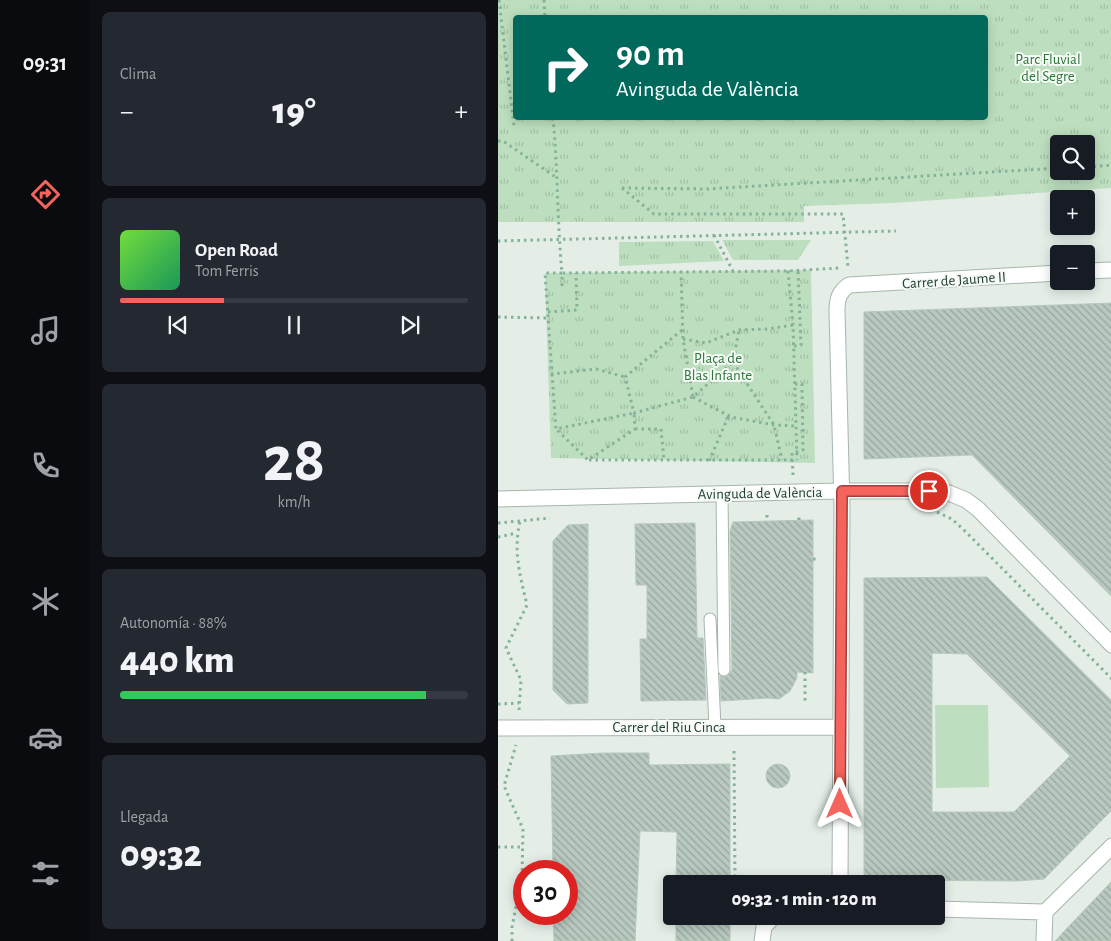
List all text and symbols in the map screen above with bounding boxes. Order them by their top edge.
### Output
icon: right [533,35,598,100]
text: 90 m [616,37,685,72]
text: 09:31 [23,52,67,74]
park label: Parc Fluvial del Segre [1015,52,1081,84]
text: Clima [120,66,156,82]
text: Avinguda de València [616,78,799,100]
text: 19° [272,93,316,131]
text: − [120,98,133,126]
text: + [455,98,468,126]
map controls [1050,135,1095,290]
button: search [1050,135,1095,180]
icon: directions [28,177,63,212]
button: + [1050,190,1095,235]
text: Open Road [195,241,278,260]
button: − [1050,245,1095,290]
text: Tom Ferris [195,263,259,279]
street label: Carrer de Jaume II [902,269,1006,292]
icon: previous [164,311,192,339]
icon: pause [280,311,308,339]
icon: next [396,311,424,339]
icon: music [28,313,63,348]
park label: Plaça de Blas Infante [684,351,752,383]
text: 28 [263,428,325,493]
icon: phone [28,448,63,483]
pin [908,470,950,512]
icon: arrive [915,477,943,505]
street label: Avinguda de València [698,485,823,502]
text: km/h [277,494,311,510]
icon: climate [28,584,63,619]
text: Autonomía · 88% [120,615,227,631]
text: 440 km [120,642,235,680]
icon: car [28,720,63,755]
street label: Carrer del Riu Cinca [612,720,726,735]
position arrow [813,777,865,829]
text: Llegada [120,809,168,825]
text: 09:32 [120,836,202,874]
icon: filters [28,856,63,891]
speed limit sign: 30 [513,860,578,925]
text: 09:32 · 1 min · 120 m [731,890,877,909]

